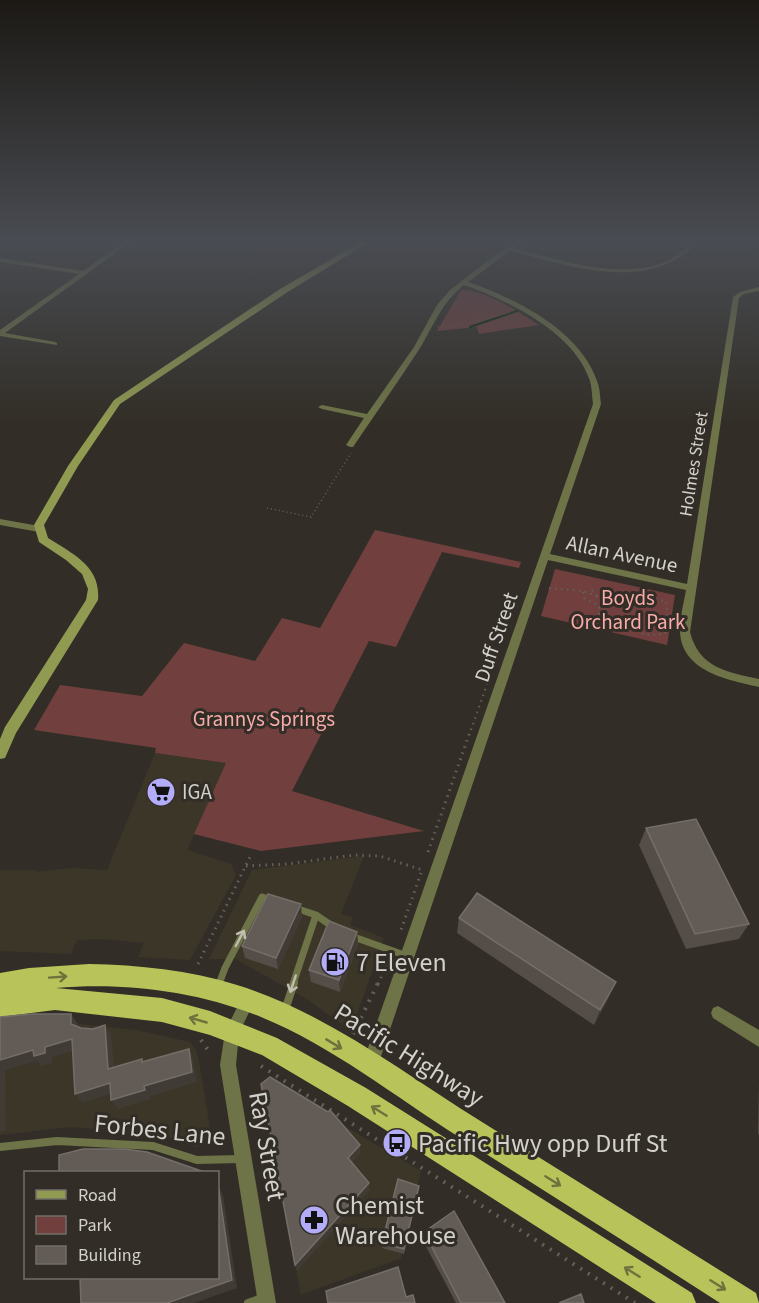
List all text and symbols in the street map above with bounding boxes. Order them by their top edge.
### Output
street label: Holmes Street [673,410,715,518]
street label: Allan Avenue [564,528,680,580]
park label: Boyds Orchard Park [571,583,686,637]
street label: Duff Street [467,588,525,686]
park label: Grannys Springs [193,704,335,734]
supermarket icon: IGA [145,776,177,808]
place label: IGA [182,777,212,807]
one-way arrow [235,929,247,947]
place label: 7 Eleven [356,944,447,981]
fuel station icon: 7 Eleven [319,946,351,978]
one-way arrow [48,972,68,983]
one-way arrow [287,974,298,993]
street label: Pacific Highway [327,994,491,1116]
one-way arrow [189,1013,208,1025]
one-way arrow [325,1038,342,1050]
street label: Ray Street [239,1088,295,1204]
one-way arrow [371,1104,388,1116]
street label: Forbes Lane [93,1105,227,1155]
place label: Pacific Hwy opp Duff St [418,1125,668,1162]
bus stop icon: Pacific Hwy opp Duff St [381,1127,413,1159]
legend [24,1171,219,1279]
one-way arrow [544,1175,561,1187]
text: Road [78,1183,117,1208]
place label: Chemist Warehouse [335,1187,456,1254]
pharmacy icon: Chemist Warehouse [298,1204,330,1236]
text: Park [78,1213,112,1238]
text: Building [78,1243,141,1268]
one-way arrow [624,1265,641,1277]
one-way arrow [709,1279,726,1291]

